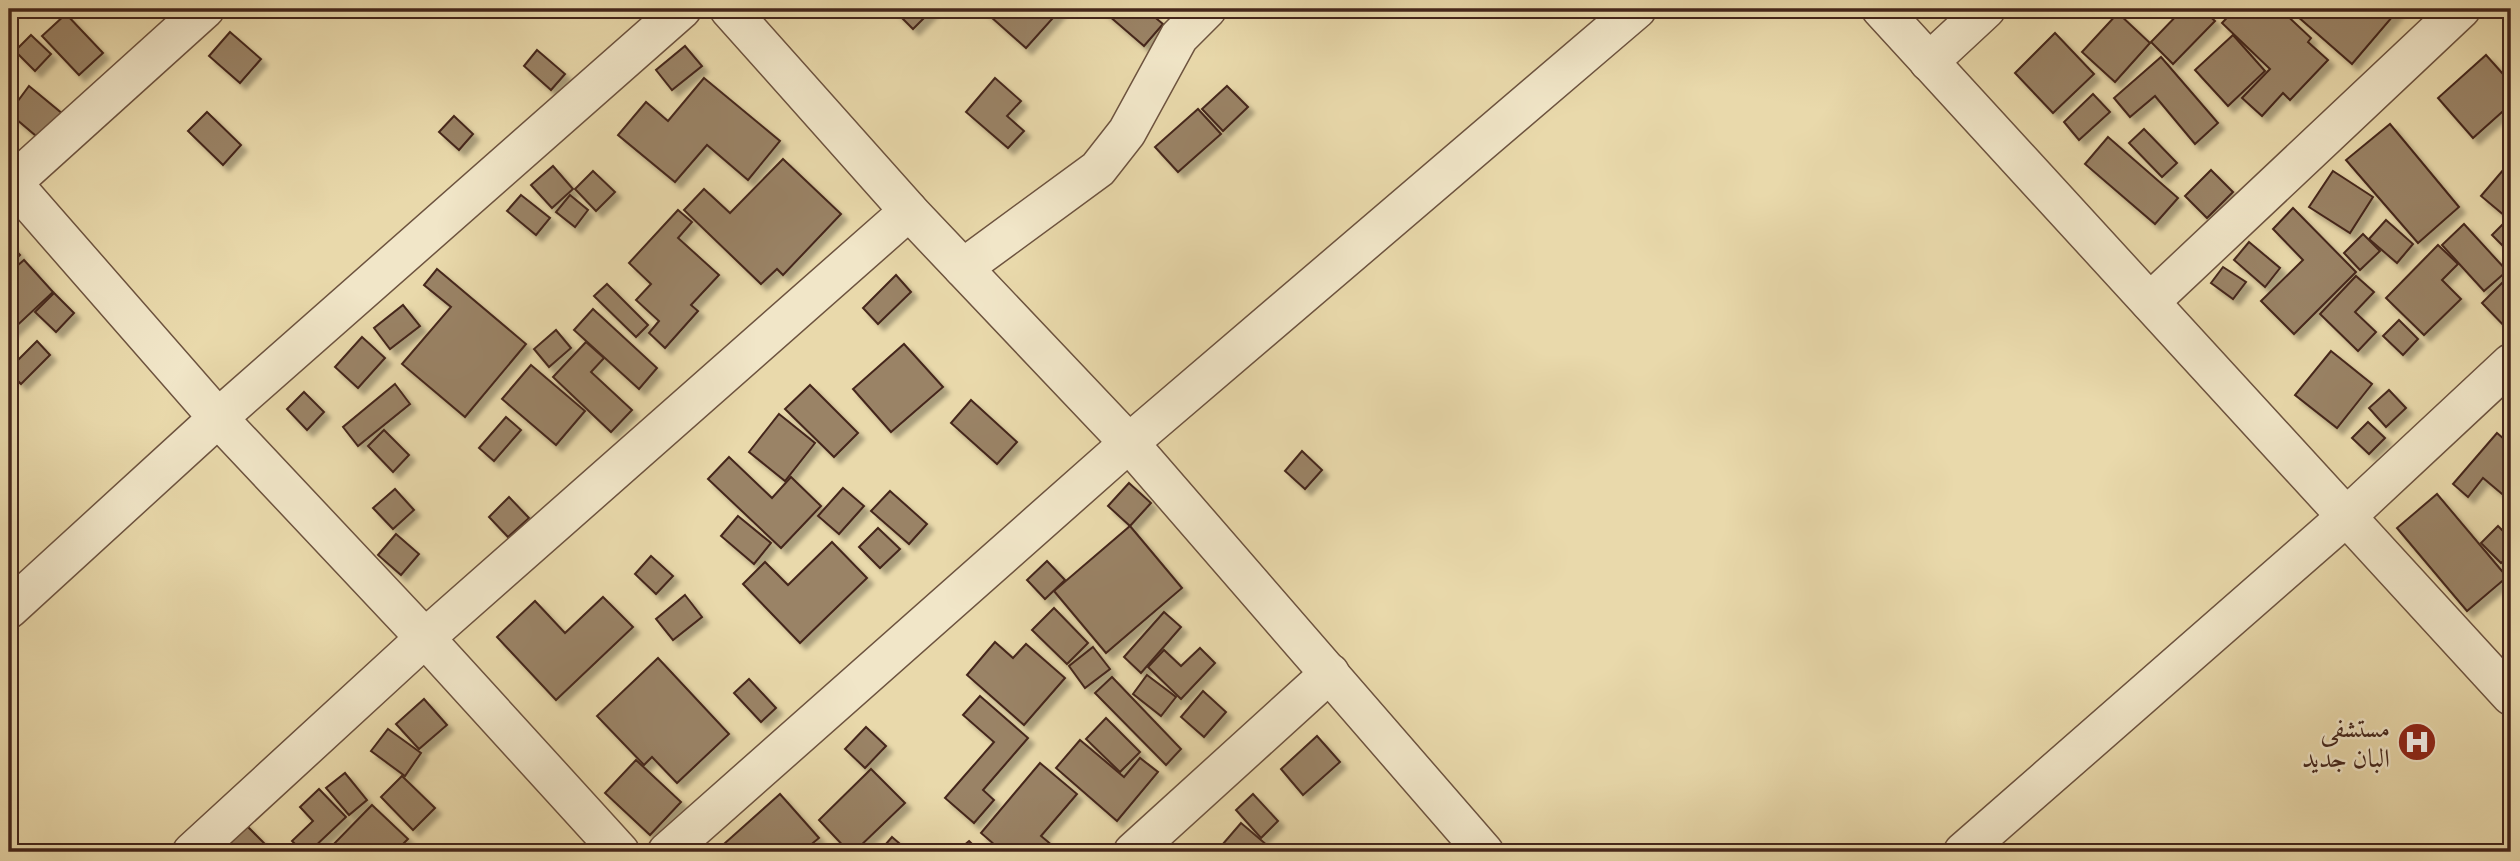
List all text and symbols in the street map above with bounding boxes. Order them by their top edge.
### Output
place label: مستشفى البان جديد [2302,708,2390,777]
hospital icon: مستشفى البان جديد [2396,721,2438,763]

